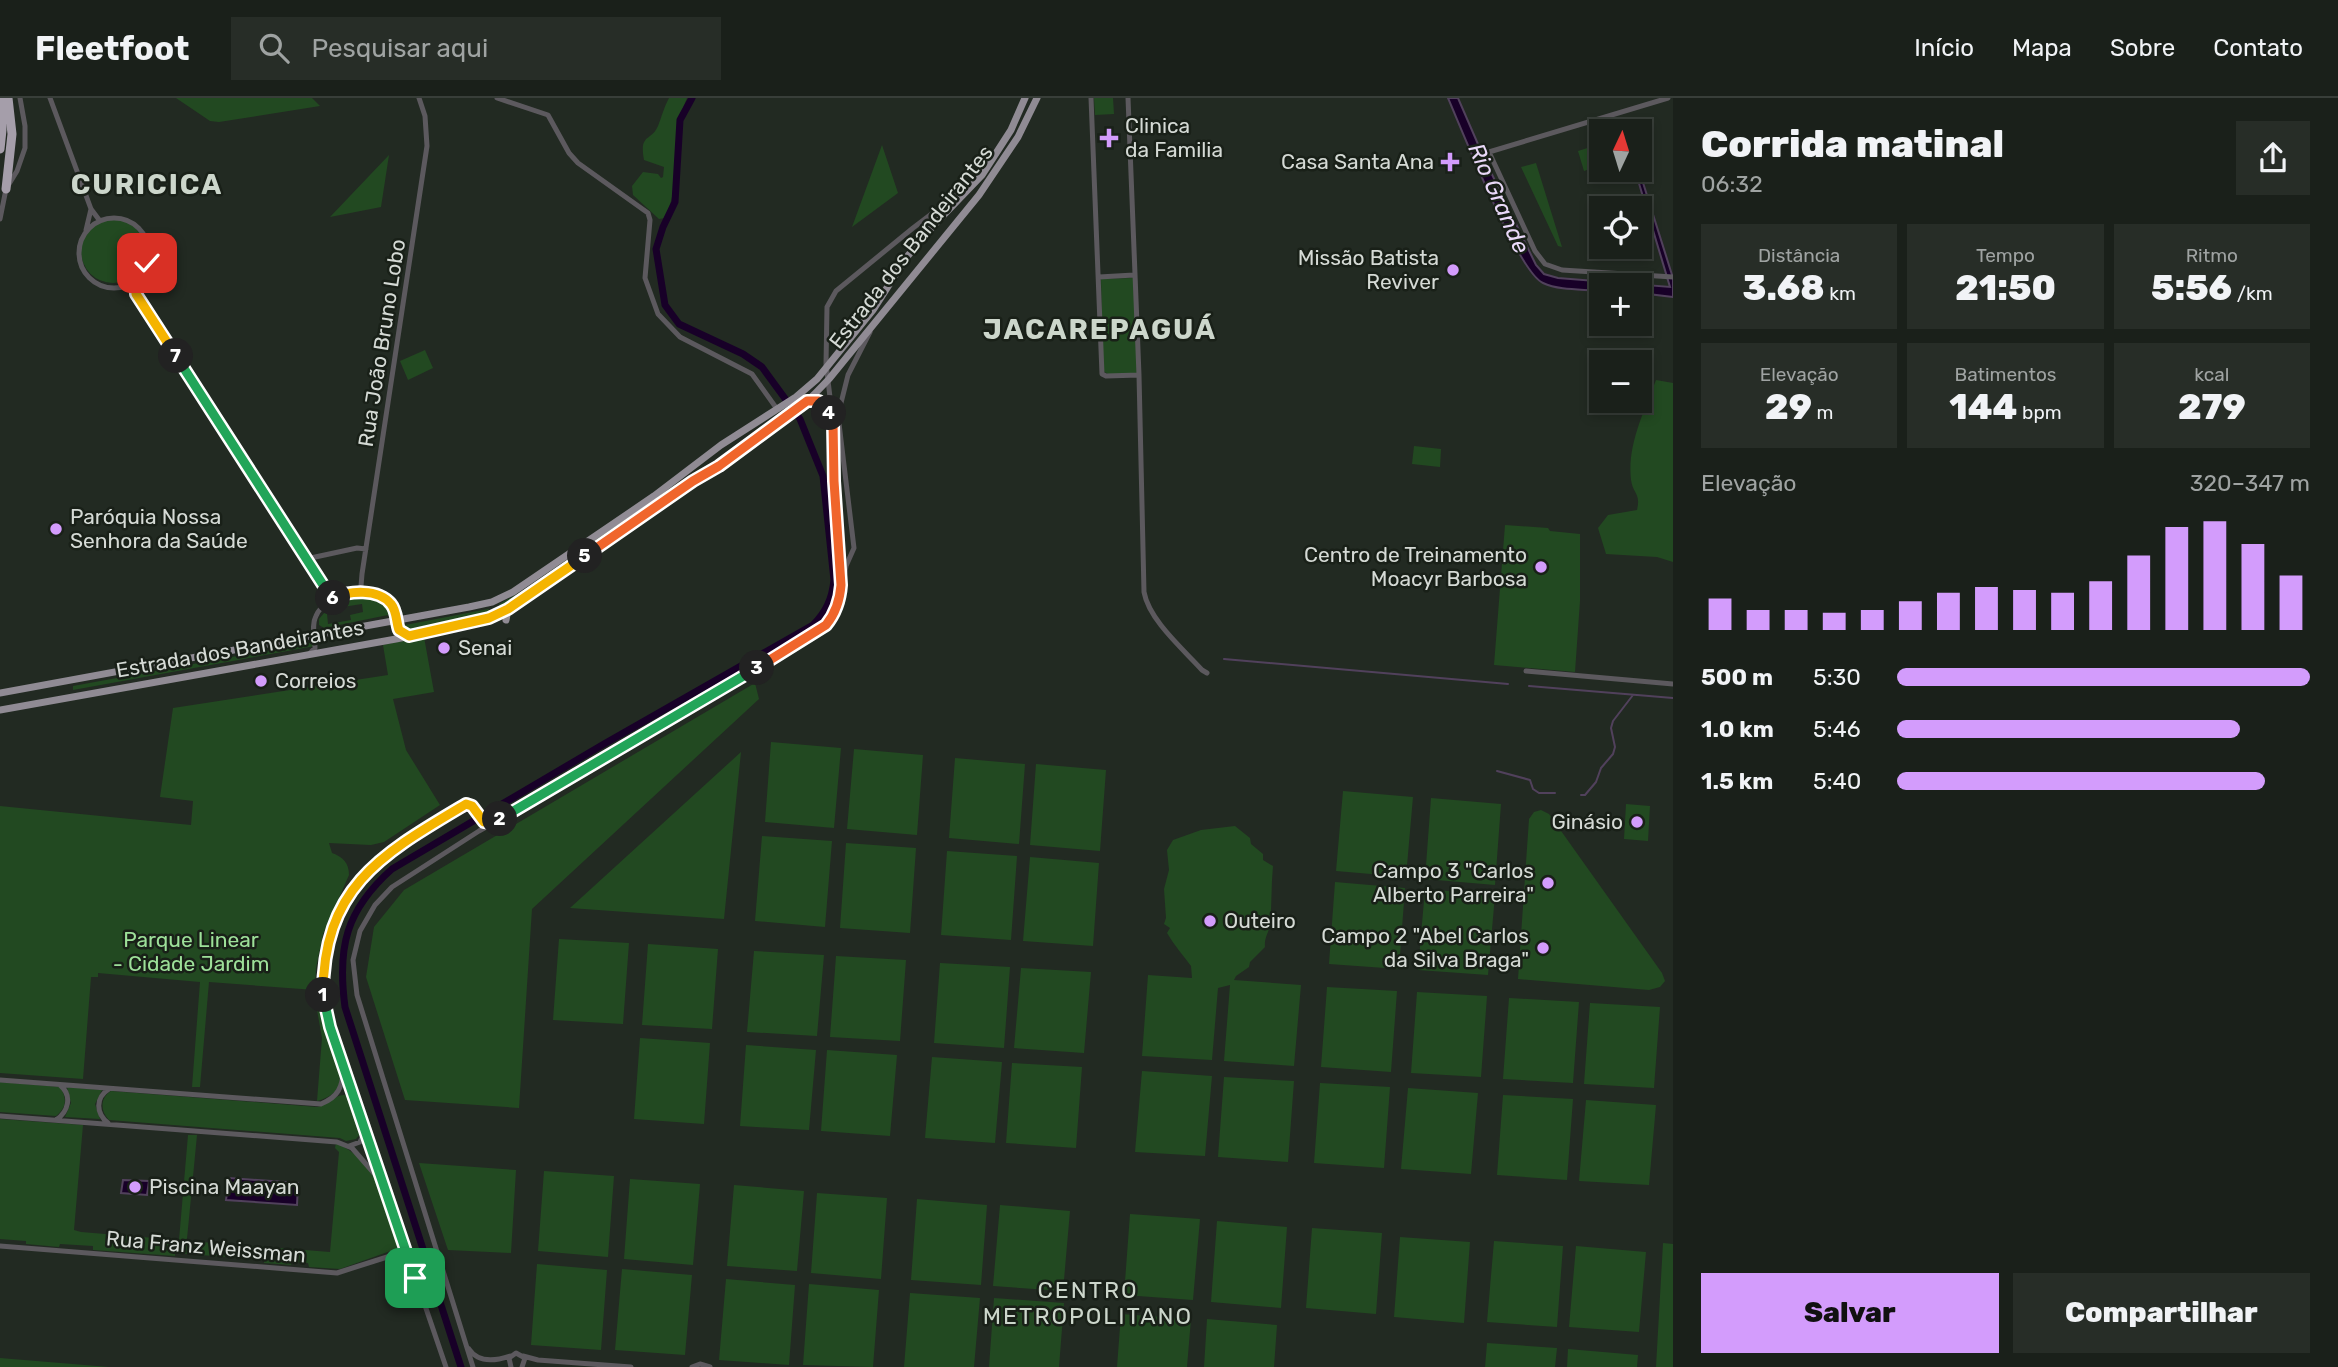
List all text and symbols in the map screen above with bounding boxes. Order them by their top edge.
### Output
search box [231,17,721,80]
text: Fleetfoot [35,29,189,68]
icon: search [255,29,293,67]
text: Pesquisar aqui [311,33,488,64]
text: Início [1914,34,1974,62]
text: Mapa [2012,34,2072,62]
text: Sobre [2110,34,2175,62]
text: Contato [2213,34,2303,62]
place label: Clinica da Familia [1125,113,1223,162]
north arrow [1589,119,1652,182]
map controls [1589,119,1652,413]
text: Corrida matinal [1701,121,2004,167]
button: share [2236,121,2310,195]
marker: Clinica da Familia [1099,128,1119,148]
water label: Rio Grande [1462,138,1536,258]
street label: Estrada dos Bandeirantes [823,140,998,353]
place label: Casa Santa Ana [1281,149,1434,174]
marker: Casa Santa Ana [1440,152,1460,172]
district label: CURICICA [71,168,223,201]
text: 06:32 [1701,170,1763,198]
button: locate [1589,196,1652,259]
pin [117,233,177,293]
street label: Rua João Bruno Lobo [353,237,410,449]
icon: check [128,244,166,282]
text: Distância [1758,244,1840,267]
text: Tempo [1976,244,2035,267]
text: Ritmo [2186,244,2238,267]
place label: Missão Batista Reviver [1298,245,1439,294]
marker: Missão Batista Reviver [1445,262,1461,278]
text: 3.68 [1742,267,1825,309]
text: 21:50 [1955,267,2056,309]
text: 5:56 [2151,267,2232,309]
button: + [1589,273,1652,336]
text: km [1825,282,1856,305]
text: /km [2232,282,2273,305]
district label: JACAREPAGUÁ [983,313,1217,346]
pin: 7 [158,338,194,374]
text: 7 [170,344,181,367]
button: − [1589,350,1652,413]
text: Elevação [1760,363,1839,386]
text: Batimentos [1954,363,2057,386]
text: kcal [2194,363,2229,386]
text: 29 [1765,386,1812,428]
text: 144 [1949,386,2017,428]
text: 279 [2178,386,2246,428]
pin: 4 [812,396,846,430]
text: 4 [822,401,835,424]
text: m [1812,401,1833,424]
text: bpm [2017,401,2062,424]
text: Elevação [1701,469,1797,497]
text: 320–347 m [2190,469,2310,497]
place label: Paróquia Nossa Senhora da Saúde [70,504,248,553]
marker: Paróquia Nossa Senhora da Saúde [48,521,64,537]
pin: 5 [568,538,602,574]
place label: Centro de Treinamento Moacyr Barbosa [1304,542,1527,591]
text: 5 [578,544,591,567]
marker: Centro de Treinamento Moacyr Barbosa [1533,559,1549,575]
pin: 6 [316,580,350,616]
text: 6 [326,586,339,609]
street label: Estrada dos Bandeirantes [114,614,366,683]
place label: Senai [458,635,512,660]
marker: Senai [436,640,452,656]
pin: 3 [740,650,774,686]
text: 3 [750,656,763,679]
text: 500 m [1701,663,1773,691]
text: 5:30 [1813,663,1861,691]
place label: Correios [275,668,356,693]
marker: Correios [253,673,269,689]
text: 1.0 km [1701,715,1774,743]
text: 5:46 [1813,715,1861,743]
text: 1.5 km [1701,767,1773,795]
text: 5:40 [1813,767,1861,795]
pin: 2 [482,802,518,836]
text: 2 [493,807,506,830]
place label: Ginásio [1551,809,1623,834]
marker: Ginásio [1629,814,1645,830]
place label: Campo 3 "Carlos Alberto Parreira" [1373,858,1534,907]
marker: Campo 3 "Carlos Alberto Parreira" [1540,875,1556,891]
place label: Outeiro [1224,908,1296,933]
marker: Outeiro [1202,913,1218,929]
place label: Campo 2 "Abel Carlos da Silva Braga" [1321,923,1529,972]
park label: Parque Linear - Cidade Jardim [113,927,269,976]
marker: Campo 2 "Abel Carlos da Silva Braga" [1535,940,1551,956]
pin: 1 [306,978,340,1012]
text: 1 [318,983,327,1006]
place label: Piscina Maayan [149,1174,300,1199]
marker: Piscina Maayan [127,1179,143,1195]
street label: Rua Franz Weissman [105,1225,307,1268]
pin [385,1248,445,1308]
icon: arrive [396,1259,434,1297]
button: Salvar [1701,1273,1999,1353]
button: Compartilhar [2013,1273,2310,1353]
district label: CENTRO METROPOLITANO [983,1276,1193,1330]

